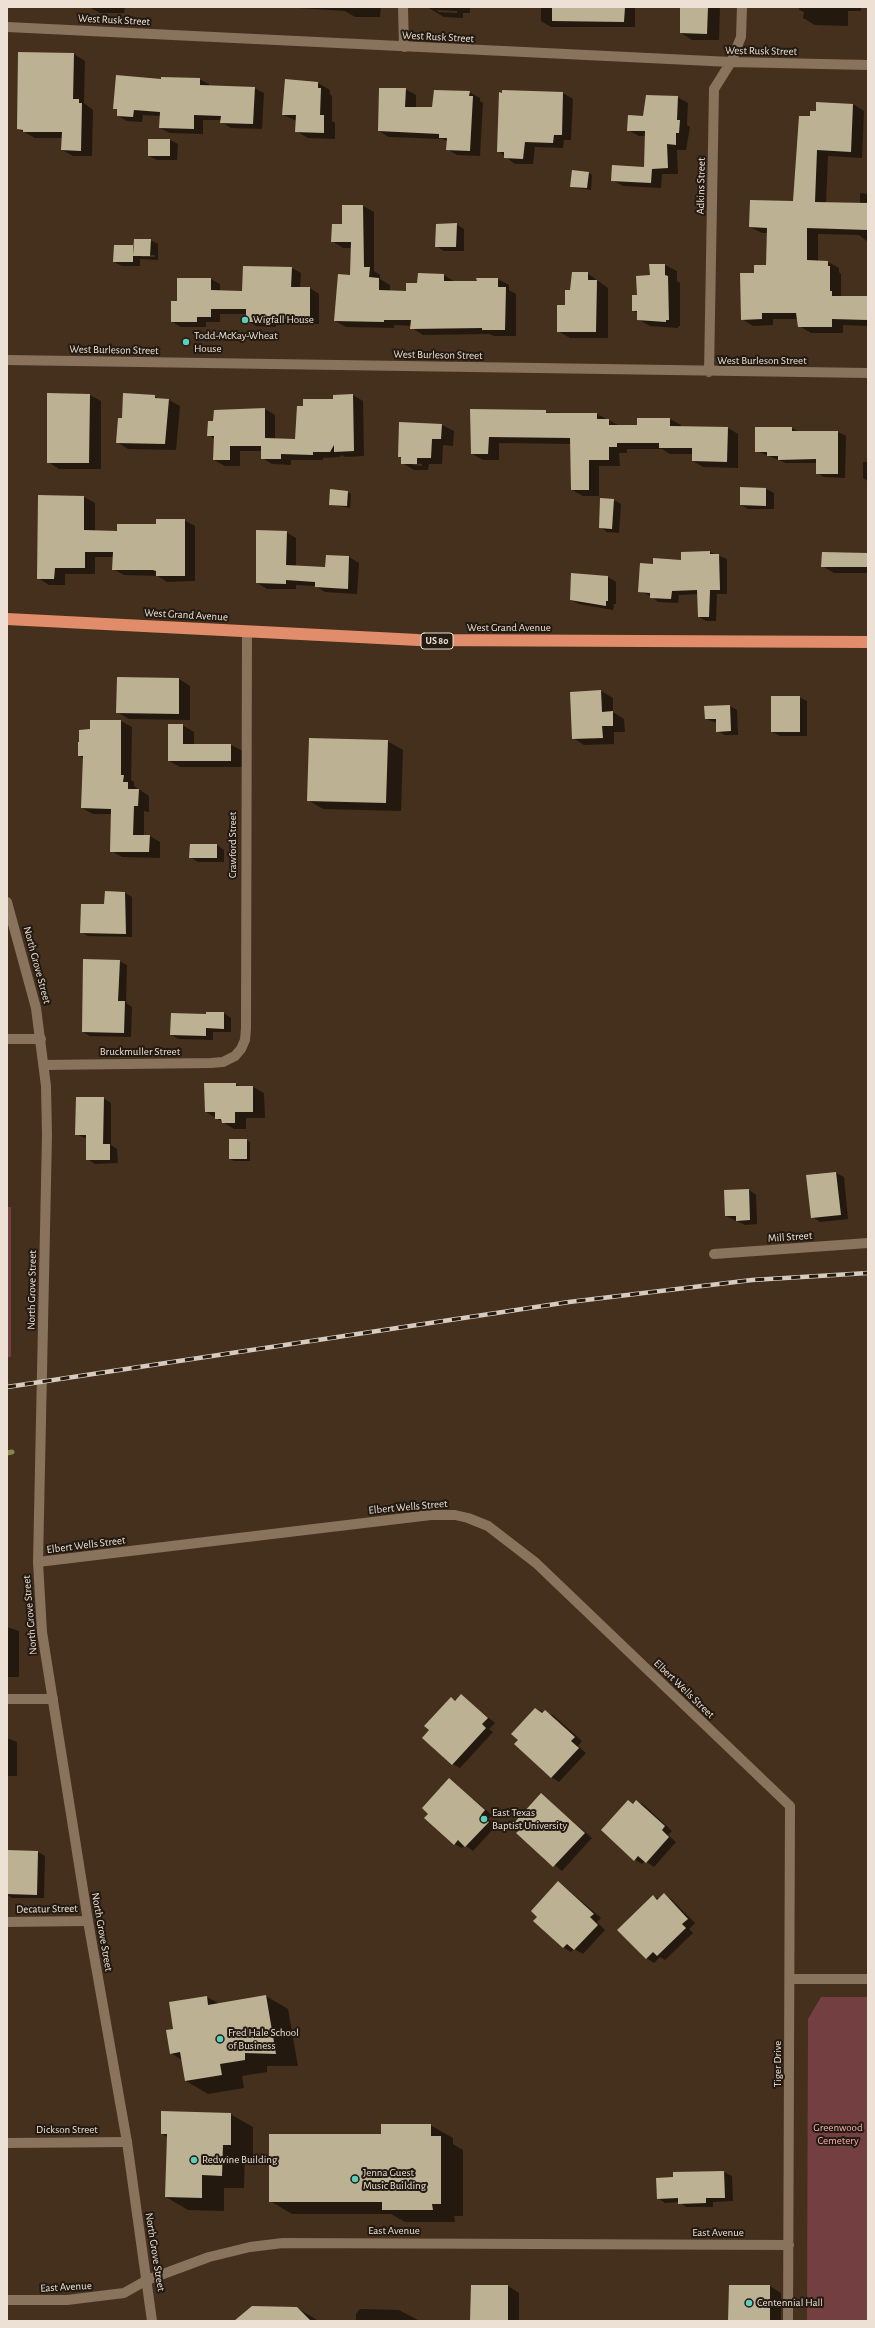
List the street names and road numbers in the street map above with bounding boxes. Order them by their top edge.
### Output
street label: West Rusk Street [78,12,150,28]
street label: West Rusk Street [402,29,474,45]
street label: West Rusk Street [725,44,797,58]
street label: Adkins Street [694,157,708,215]
street label: West Burleson Street [69,343,159,357]
street label: West Burleson Street [393,348,483,362]
street label: West Burleson Street [717,354,807,368]
street label: West Grand Avenue [144,606,228,624]
street label: West Grand Avenue [467,621,551,635]
road number: US 80 [421,633,453,649]
street label: Crawford Street [226,812,240,878]
street label: North Grove Street [20,925,54,1005]
street label: Bruckmuller Street [100,1045,180,1059]
street label: Mill Street [767,1229,813,1245]
street label: North Grove Street [25,1250,39,1330]
street label: Elbert Wells Street [368,1497,448,1517]
street label: Elbert Wells Street [46,1534,126,1556]
street label: North Grove Street [20,1575,40,1655]
street label: Elbert Wells Street [651,1657,717,1721]
street label: North Grove Street [89,1892,115,1972]
street label: Decatur Street [16,1902,78,1916]
street label: Tiger Drive [771,2041,785,2087]
street label: Dickson Street [36,2123,98,2137]
street label: North Grove Street [142,2212,168,2292]
street label: East Avenue [368,2224,420,2238]
street label: East Avenue [692,2226,744,2240]
street label: East Avenue [40,2279,92,2295]

